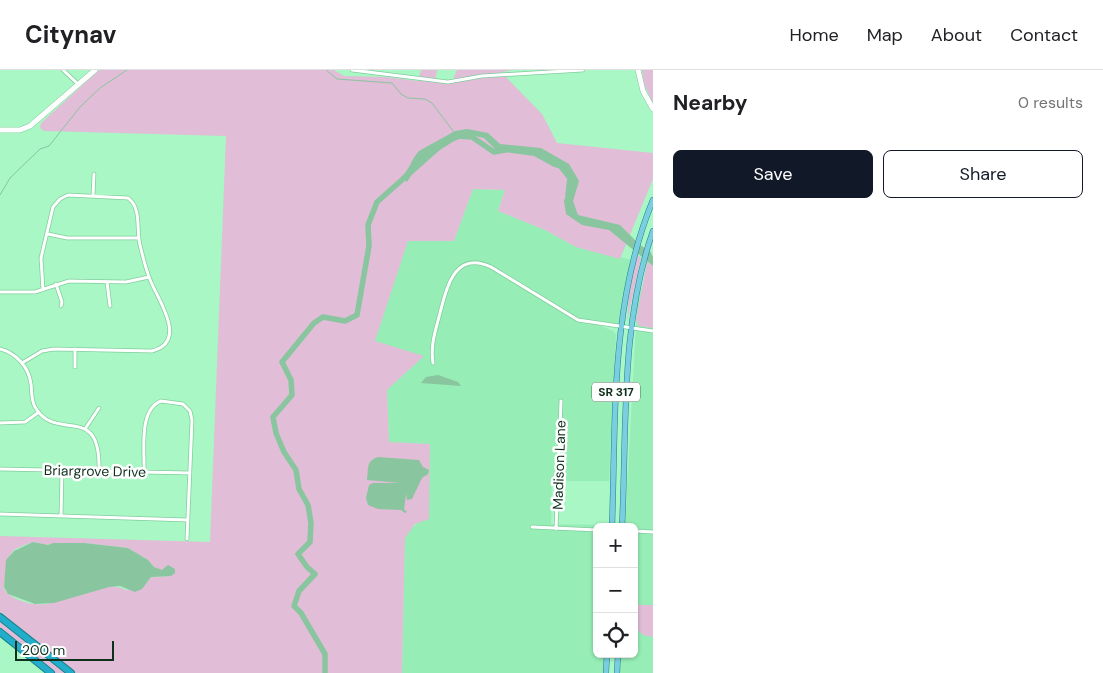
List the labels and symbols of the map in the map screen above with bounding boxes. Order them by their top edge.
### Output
road number: SR 317 [592,383,640,402]
street label: Madison Lane [548,420,570,510]
street label: Briargrove Drive [44,461,146,481]
scale bar [15,638,114,661]

